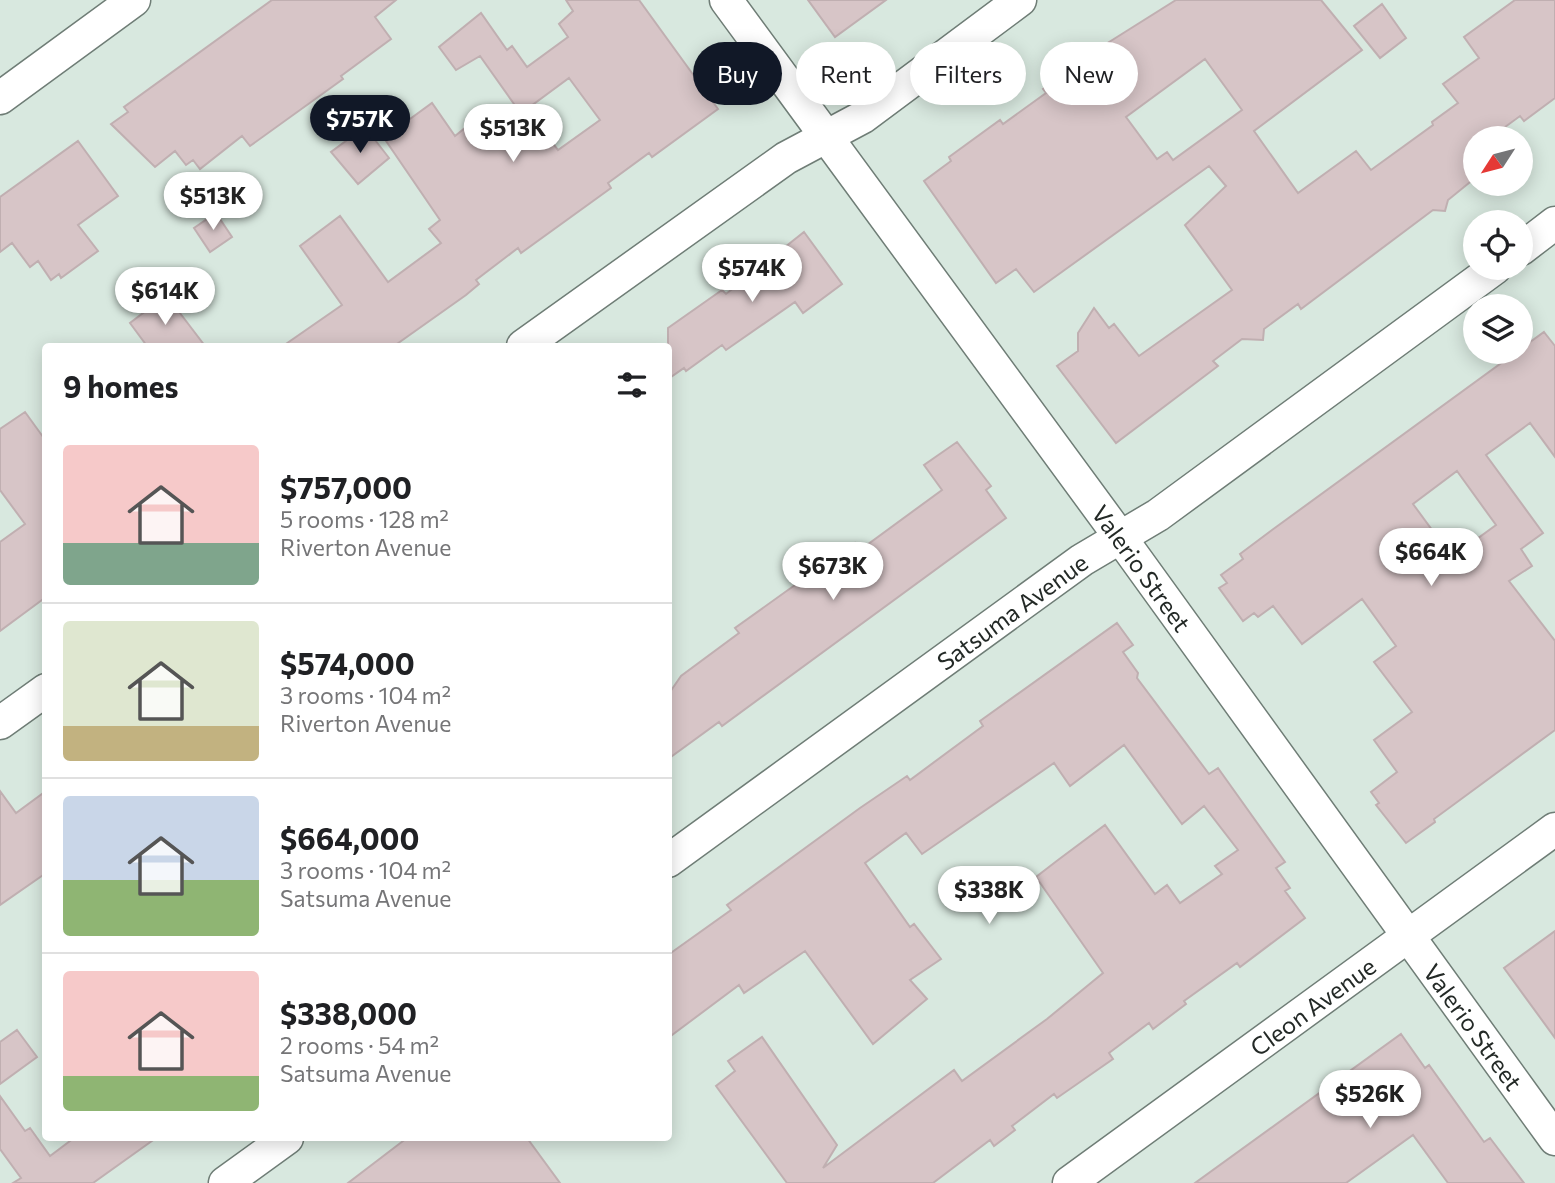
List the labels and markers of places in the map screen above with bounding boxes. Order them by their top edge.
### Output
pin: $757K [311,96,409,155]
pin: $513K [464,104,562,164]
pin: $513K [164,173,262,232]
pin: $574K [703,244,801,304]
pin: $614K [116,268,214,327]
pin: $664K [1382,528,1480,588]
pin: $673K [784,542,882,602]
pin: $338K [940,866,1038,926]
pin: $526K [1321,1070,1419,1130]

